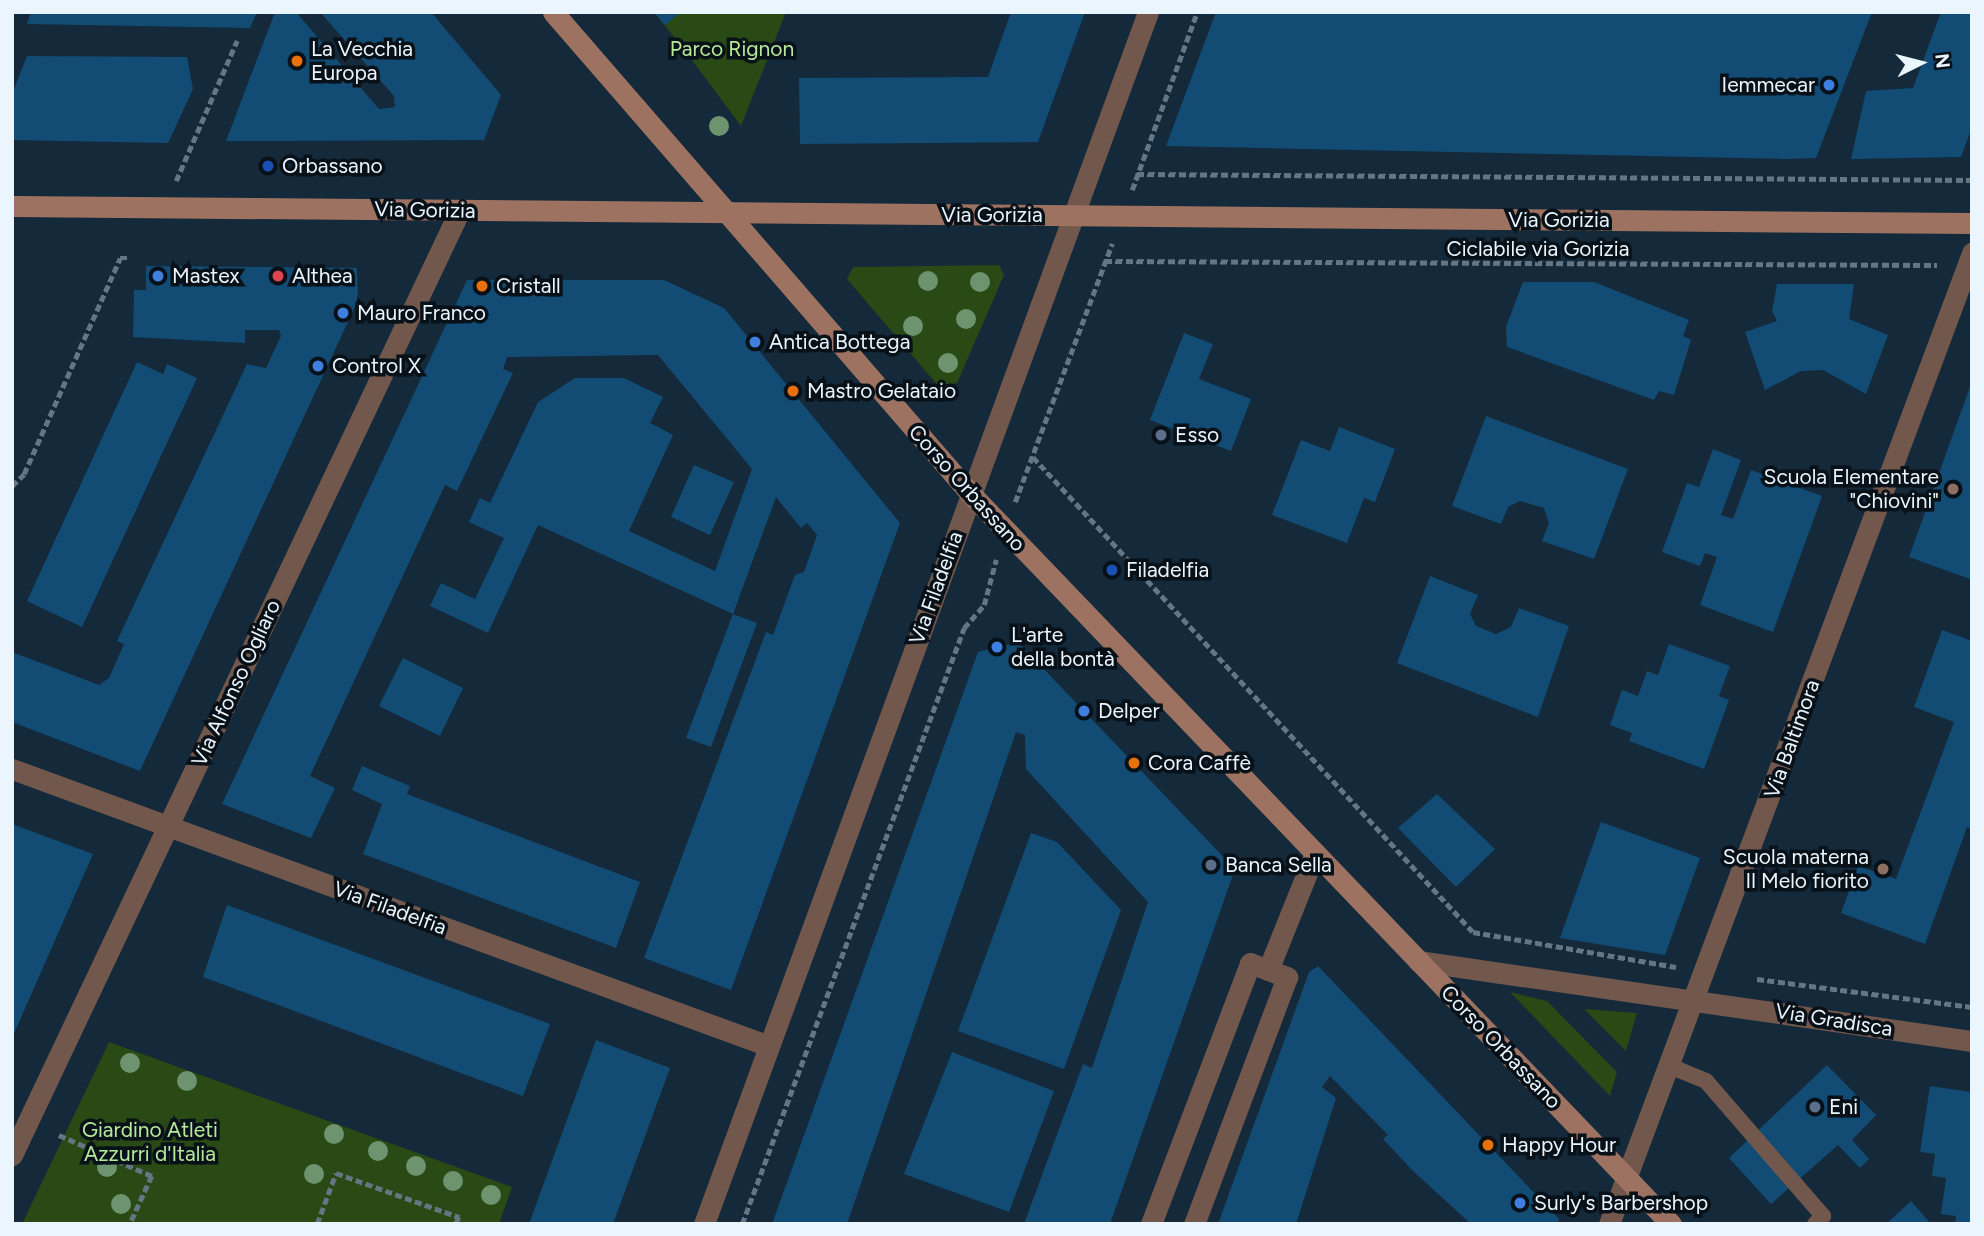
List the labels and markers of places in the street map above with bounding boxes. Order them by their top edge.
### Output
place label: La Vecchia Europa [311,36,413,86]
marker: La Vecchia Europa [289,53,305,69]
place label: Iemmecar [1721,72,1815,98]
marker: Iemmecar [1821,77,1837,93]
place label: Orbassano [282,153,383,179]
marker: Orbassano [260,158,276,174]
place label: Mastex [172,263,239,289]
place label: Althea [292,263,353,289]
marker: Mastex [150,268,166,284]
marker: Althea [270,268,286,284]
place label: Cristall [496,273,561,299]
marker: Cristall [474,278,490,294]
place label: Mauro Franco [357,300,486,326]
marker: Mauro Franco [335,305,351,321]
place label: Antica Bottega [769,329,910,355]
marker: Antica Bottega [747,334,763,350]
place label: Control X [332,353,421,379]
marker: Control X [310,358,326,374]
place label: Mastro Gelataio [807,378,956,404]
marker: Mastro Gelataio [785,383,801,399]
place label: Esso [1175,422,1219,448]
marker: Esso [1153,427,1169,443]
place label: Scuola Elementare "Chiovini" [1764,464,1939,514]
marker: Scuola Elementare "Chiovini" [1945,481,1961,497]
place label: Filadelfia [1126,557,1209,583]
marker: Filadelfia [1104,562,1120,578]
place label: L'arte della bontà [1011,622,1115,672]
marker: L'arte della bontà [989,639,1005,655]
place label: Delper [1098,698,1160,724]
marker: Delper [1076,703,1092,719]
place label: Cora Caffè [1148,750,1251,776]
marker: Cora Caffè [1126,755,1142,771]
place label: Scuola materna Il Melo fiorito [1723,844,1869,894]
place label: Banca Sella [1225,852,1332,878]
marker: Banca Sella [1203,857,1219,873]
marker: Scuola materna Il Melo fiorito [1875,861,1891,877]
place label: Eni [1829,1094,1858,1120]
marker: Eni [1807,1099,1823,1115]
place label: Happy Hour [1502,1132,1616,1158]
marker: Happy Hour [1480,1137,1496,1153]
place label: Surly's Barbershop [1534,1190,1708,1216]
marker: Surly's Barbershop [1512,1195,1528,1211]

